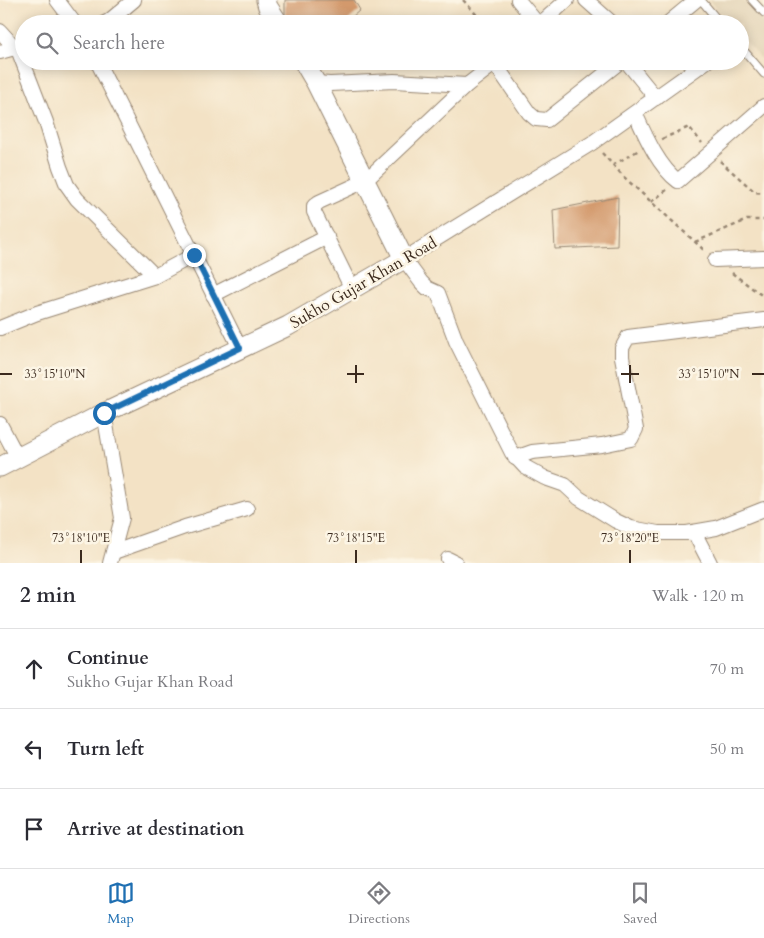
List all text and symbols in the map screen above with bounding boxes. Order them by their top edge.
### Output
search box [15,15,749,70]
icon: search [33,29,61,57]
text: Search here [73,30,165,56]
street label: Sukho Gujar Khan Road [286,232,441,334]
route end [183,244,206,267]
text: 33°15'10"N [25,366,86,382]
text: 33°15'10"N [679,366,740,382]
route start [93,402,116,425]
text: 73°18'10"E [52,530,110,546]
text: 73°18'15"E [327,530,385,546]
text: 73°18'20"E [601,530,659,546]
text: 2 min [20,581,76,610]
text: Walk · 120 m [652,585,744,607]
text: Continue [67,645,149,671]
icon: ahead [20,655,48,683]
text: 70 m [710,658,744,680]
text: Sukho Gujar Khan Road [67,671,233,693]
icon: left [20,735,48,763]
text: Turn left [67,736,144,762]
text: 50 m [710,738,744,760]
icon: arrive [20,815,48,843]
text: Arrive at destination [67,816,244,842]
tab: Map [107,879,135,928]
tab: Directions [348,879,410,928]
tab: Saved [623,879,657,928]

